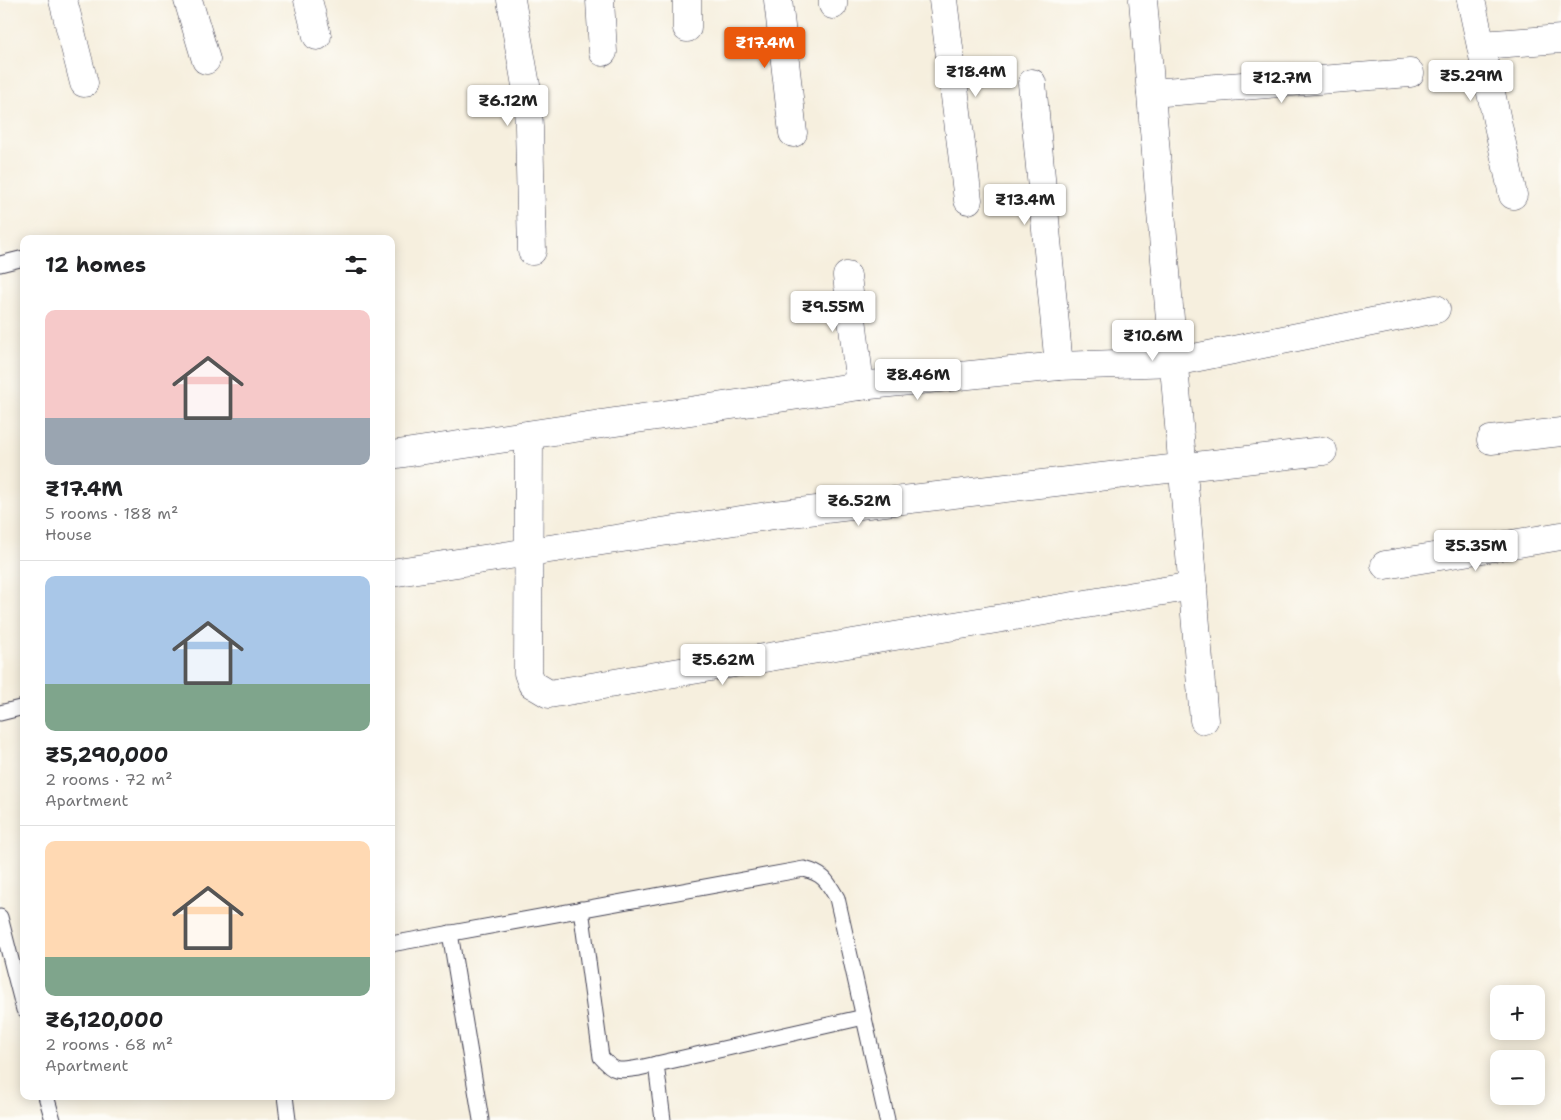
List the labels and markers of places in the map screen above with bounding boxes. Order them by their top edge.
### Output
pin: ₹17.4M [724,27,806,69]
pin: ₹18.4M [935,56,1017,98]
pin: ₹5.29M [1430,59,1512,102]
pin: ₹12.7M [1241,62,1323,104]
pin: ₹6.12M [467,84,549,127]
pin: ₹13.4M [984,184,1066,226]
pin: ₹9.55M [792,290,874,333]
pin: ₹10.6M [1112,320,1194,362]
pin: ₹8.46M [877,358,959,401]
pin: ₹6.52M [818,484,900,527]
pin: ₹5.35M [1435,530,1517,572]
pin: ₹5.62M [682,644,764,686]

